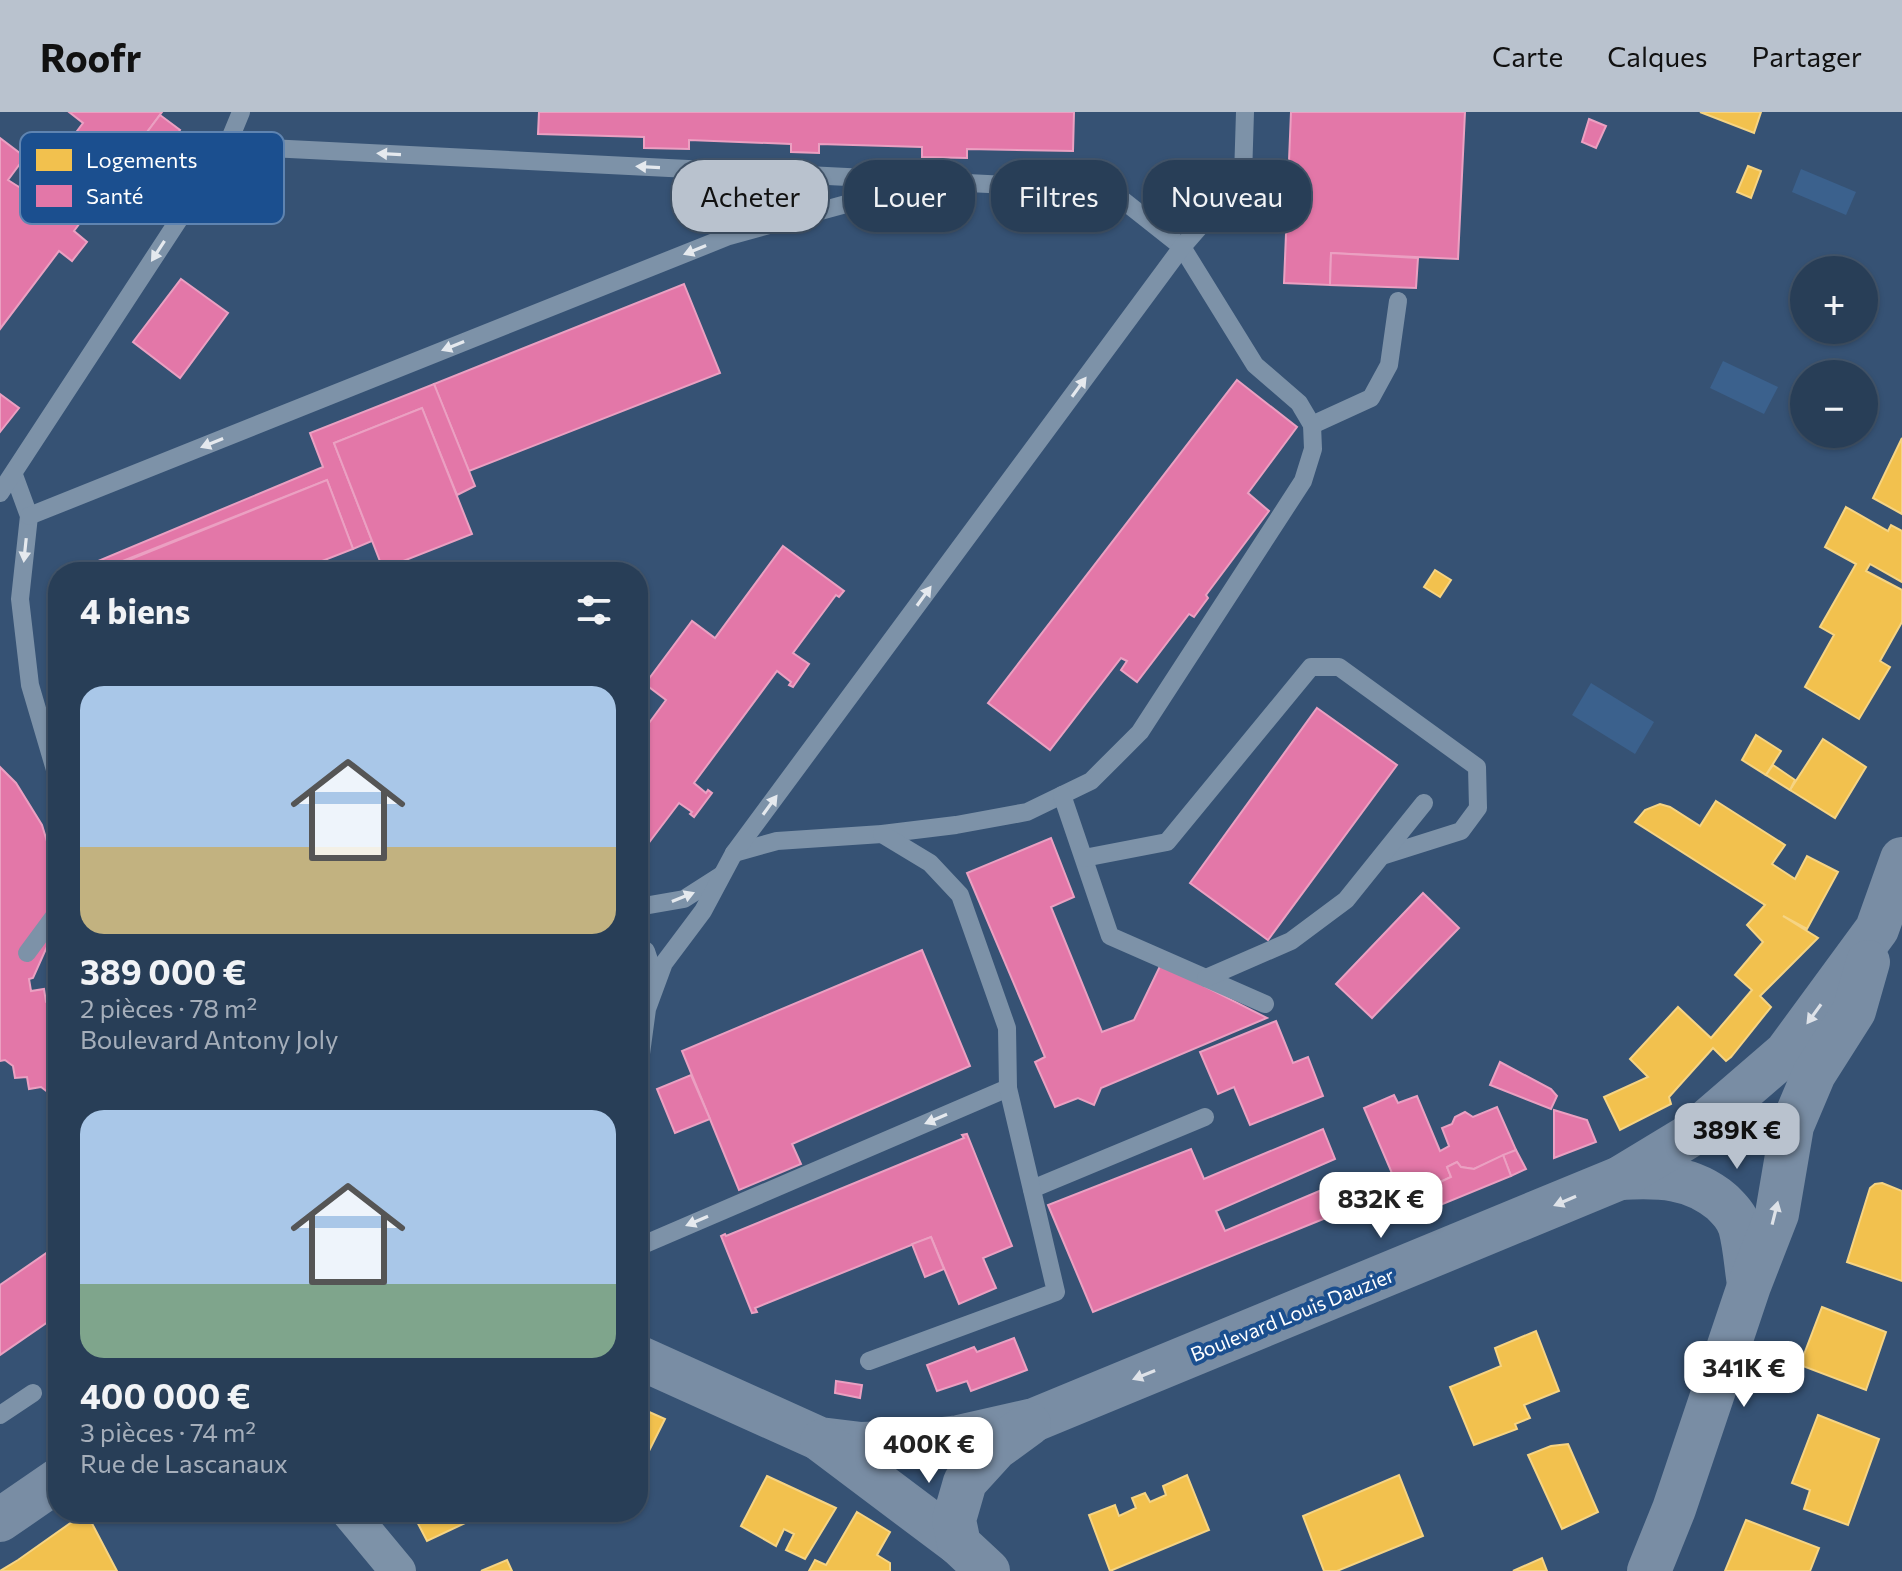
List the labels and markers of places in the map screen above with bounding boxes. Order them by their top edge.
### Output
pin: 389K € [1672,1103,1802,1171]
pin: 832K € [1316,1172,1446,1240]
pin: 341K € [1679,1341,1809,1409]
pin: 400K € [864,1417,994,1485]

